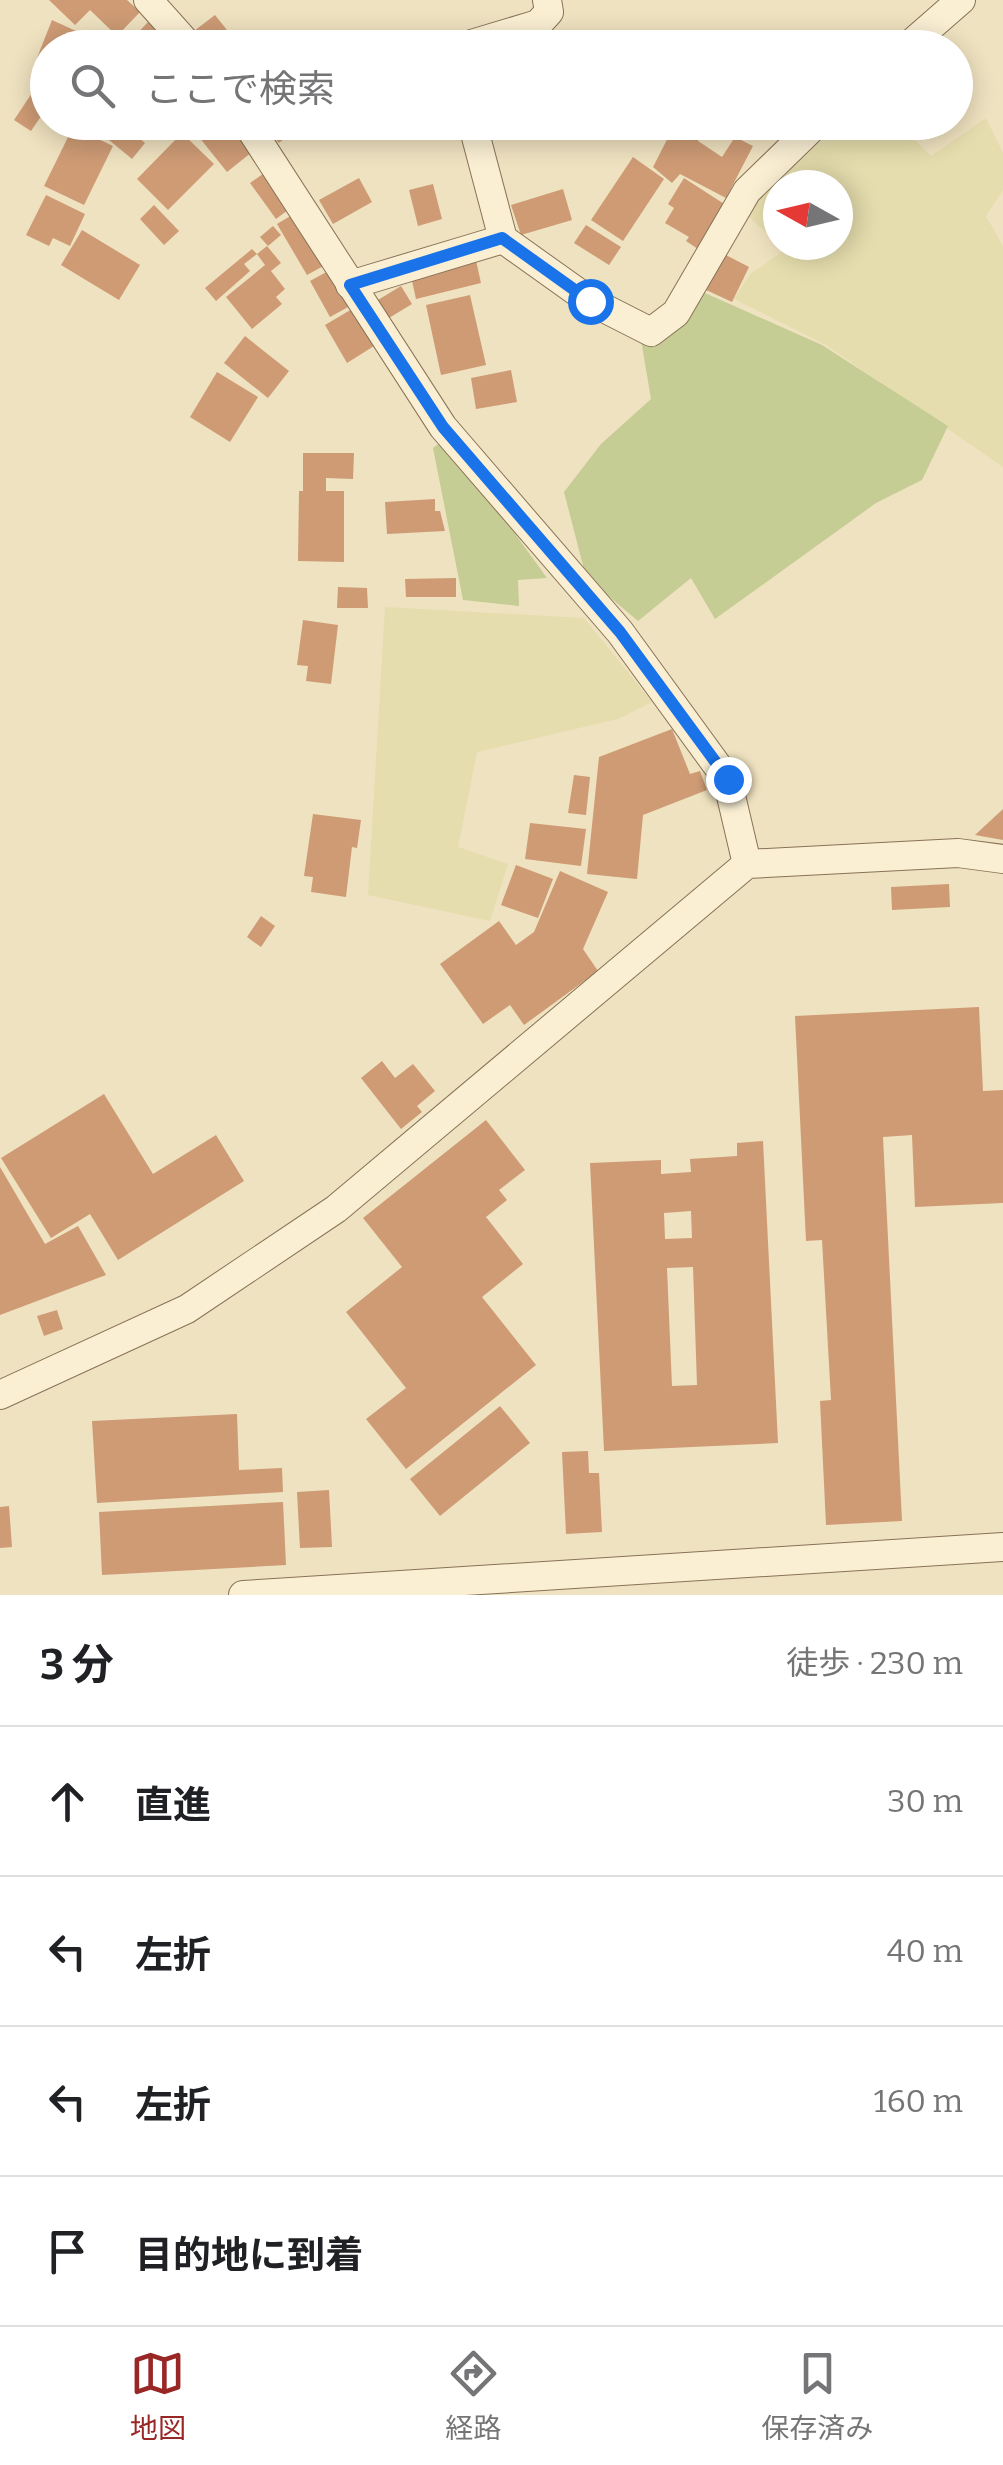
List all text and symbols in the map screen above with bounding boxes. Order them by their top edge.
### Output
search box [30,30,973,140]
icon: search [65,58,120,113]
text: ここで検索 [145,66,335,112]
north arrow [763,170,853,260]
route start [568,279,614,325]
route end [706,757,752,803]
text: 3 分 [40,1640,114,1690]
text: 徒歩 · 230 m [786,1644,963,1682]
icon: ahead [40,1774,95,1829]
text: 直進 [135,1782,211,1828]
text: 30 m [887,1782,963,1820]
icon: left [40,1924,95,1979]
text: 左折 [135,1932,211,1978]
text: 40 m [887,1932,963,1970]
icon: left [40,2074,95,2129]
text: 左折 [135,2082,211,2128]
text: 160 m [874,2082,963,2120]
icon: arrive [40,2224,95,2279]
text: 目的地に到着 [135,2232,363,2278]
tab: 地図 [130,2346,186,2446]
tab: 経路 [445,2346,501,2446]
tab: 保存済み [761,2346,873,2446]

